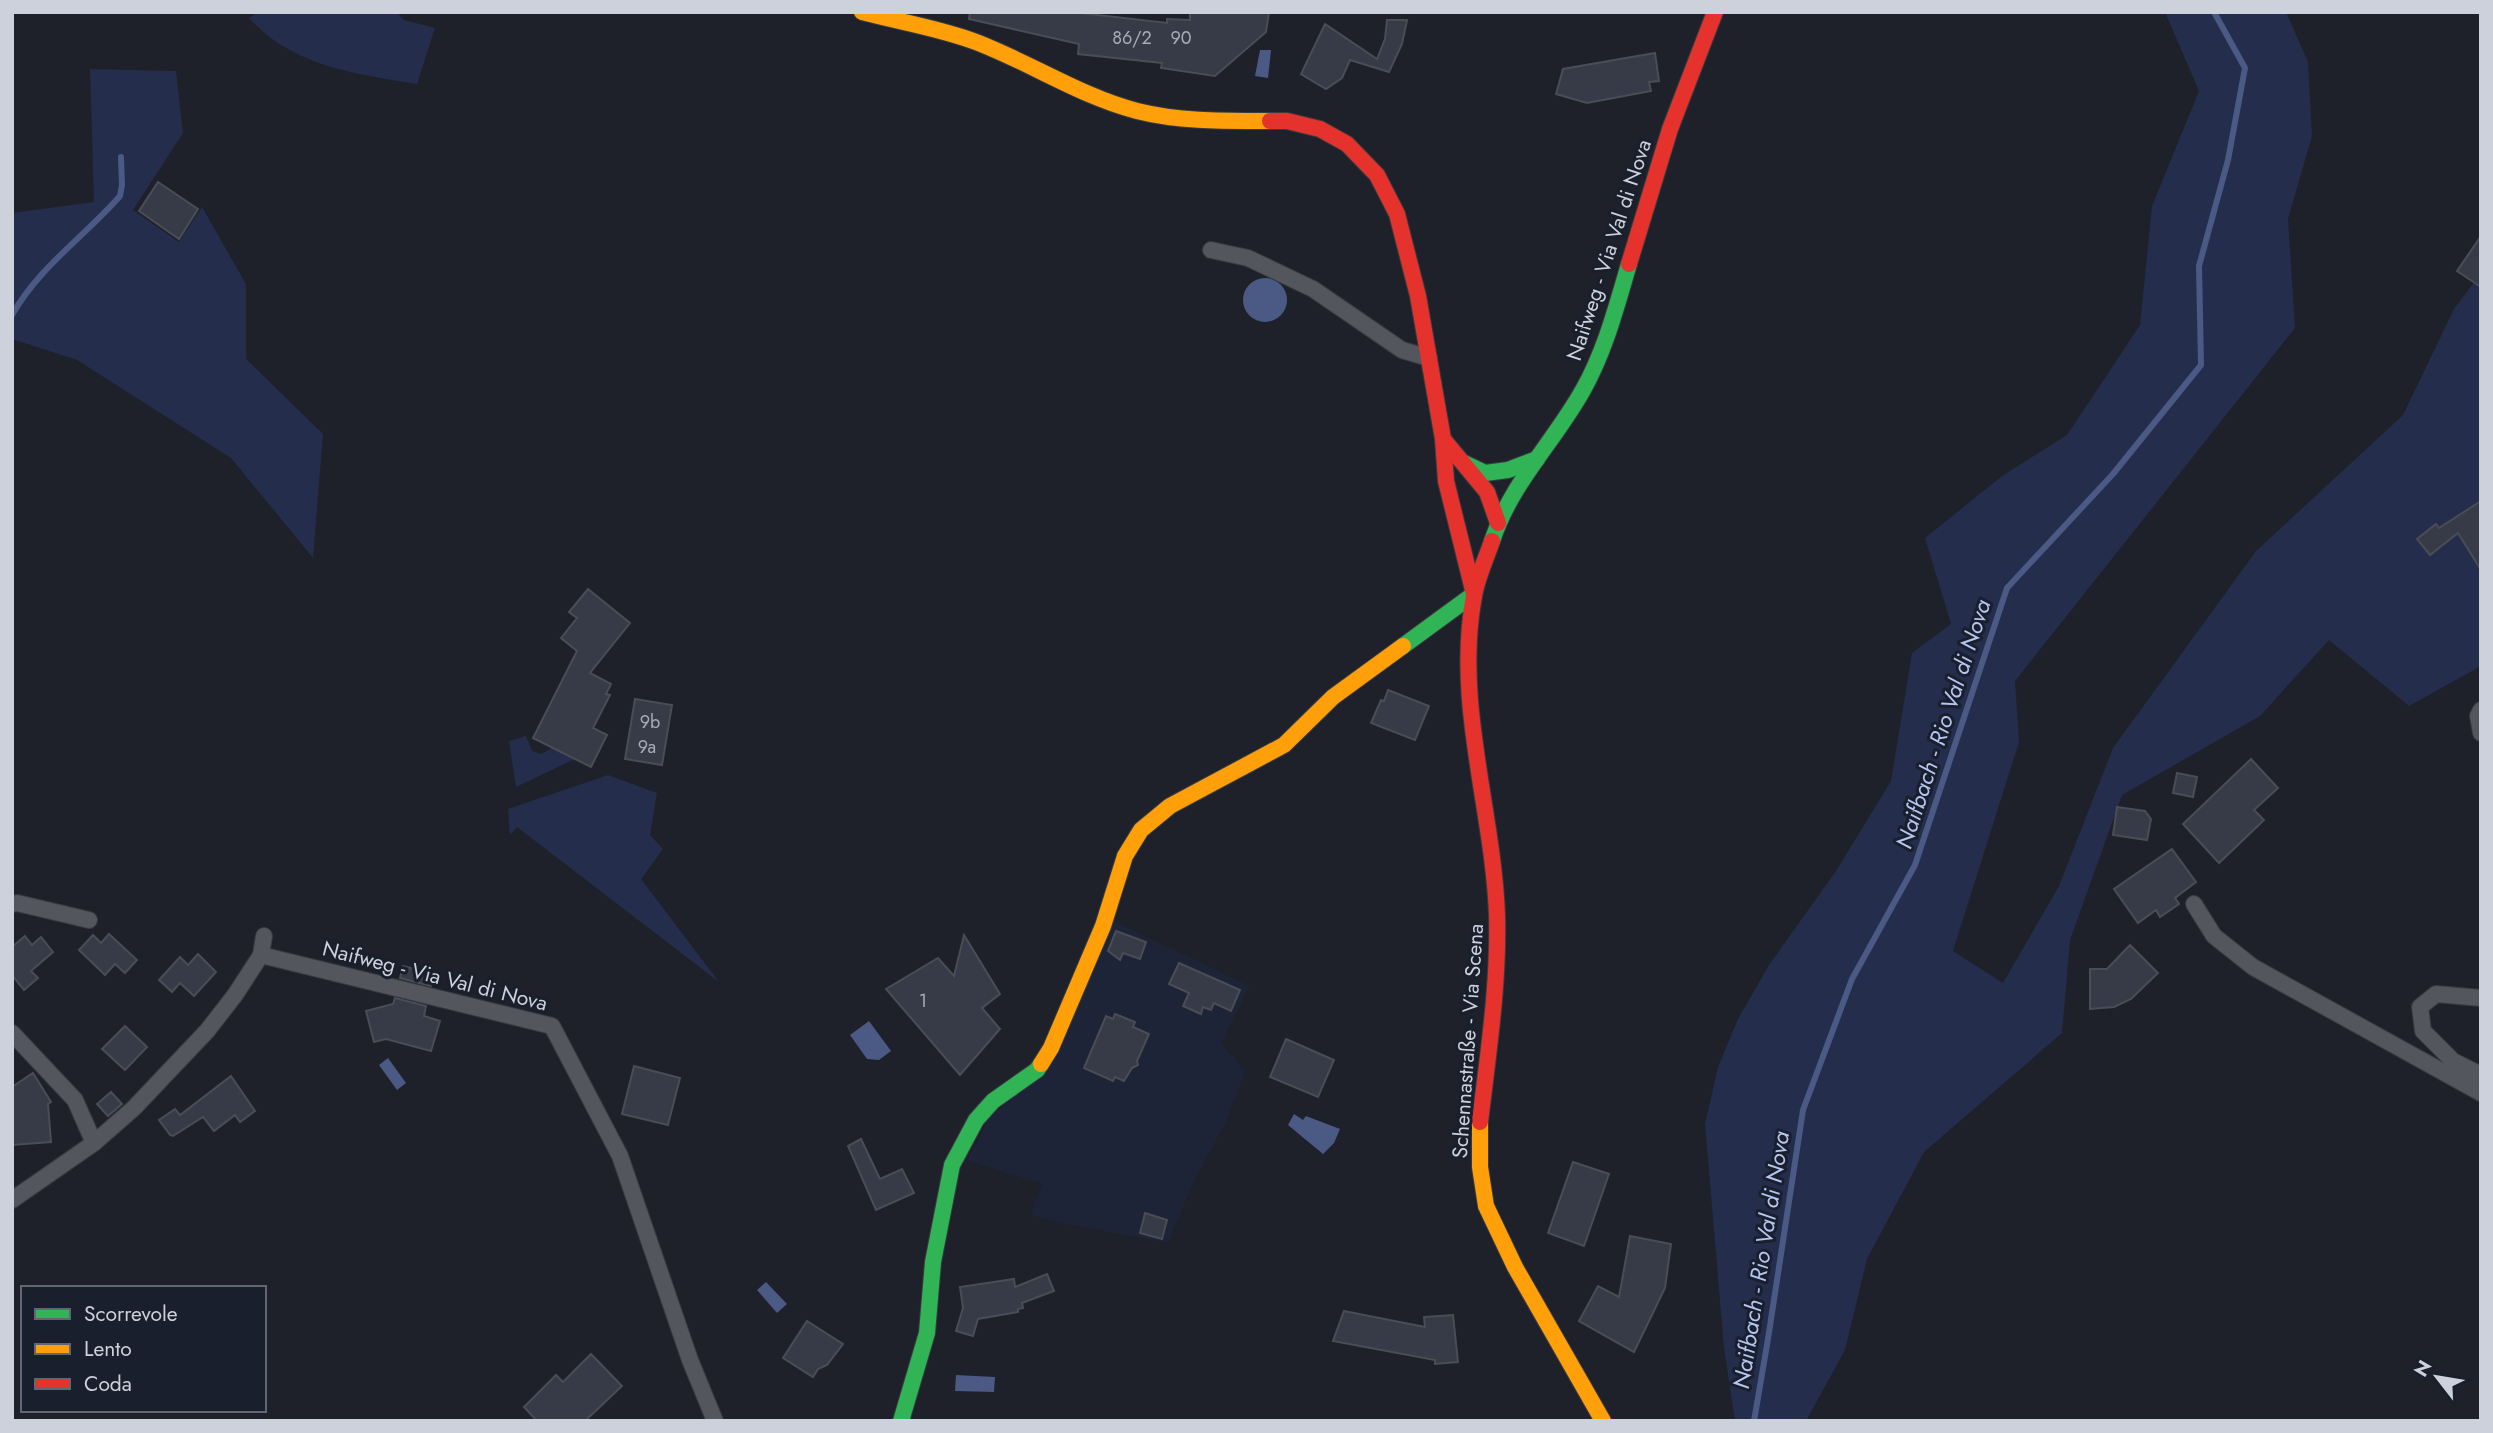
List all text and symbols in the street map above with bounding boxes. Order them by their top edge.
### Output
house number: 86/2 [1112,25,1152,51]
house number: 90 [1170,25,1192,51]
street label: Naifweg - Via Val di Nova [1559,136,1659,364]
water label: Naifbach - Rio Val di Nova [1887,595,1999,853]
house number: 9b [640,709,660,735]
house number: 9a [638,734,656,760]
street label: Schennastraße - Via Scena [1445,923,1491,1159]
street label: Naifweg - Via Val di Nova [319,934,551,1018]
house number: 1 [919,988,927,1014]
water label: Naifbach - Rio Val di Nova [1724,1129,1798,1391]
legend [21,1286,266,1412]
text: Scorrevole [84,1299,178,1329]
text: Lento [84,1334,132,1364]
north arrow [2402,1342,2472,1412]
text: N [2407,1355,2438,1382]
text: Coda [84,1369,132,1399]

